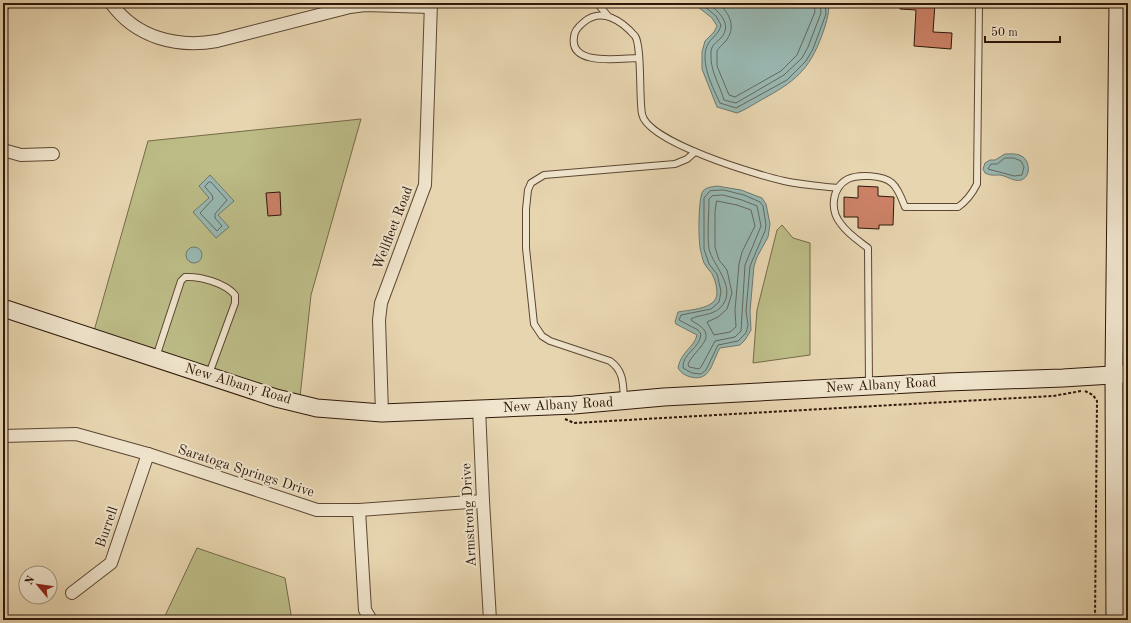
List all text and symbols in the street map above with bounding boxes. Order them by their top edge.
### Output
scale bar [985,18,1060,44]
text: 50 m [991,26,1018,39]
street label: Wellfleet Road [371,184,415,272]
street label: New Albany Road [183,361,293,407]
street label: New Albany Road [825,375,937,395]
street label: New Albany Road [502,395,614,415]
street label: Saratoga Springs Drive [176,442,316,500]
street label: Armstrong Drive [459,463,479,567]
street label: Burrell [93,504,121,549]
north arrow [18,565,58,605]
text: N [24,574,38,587]

